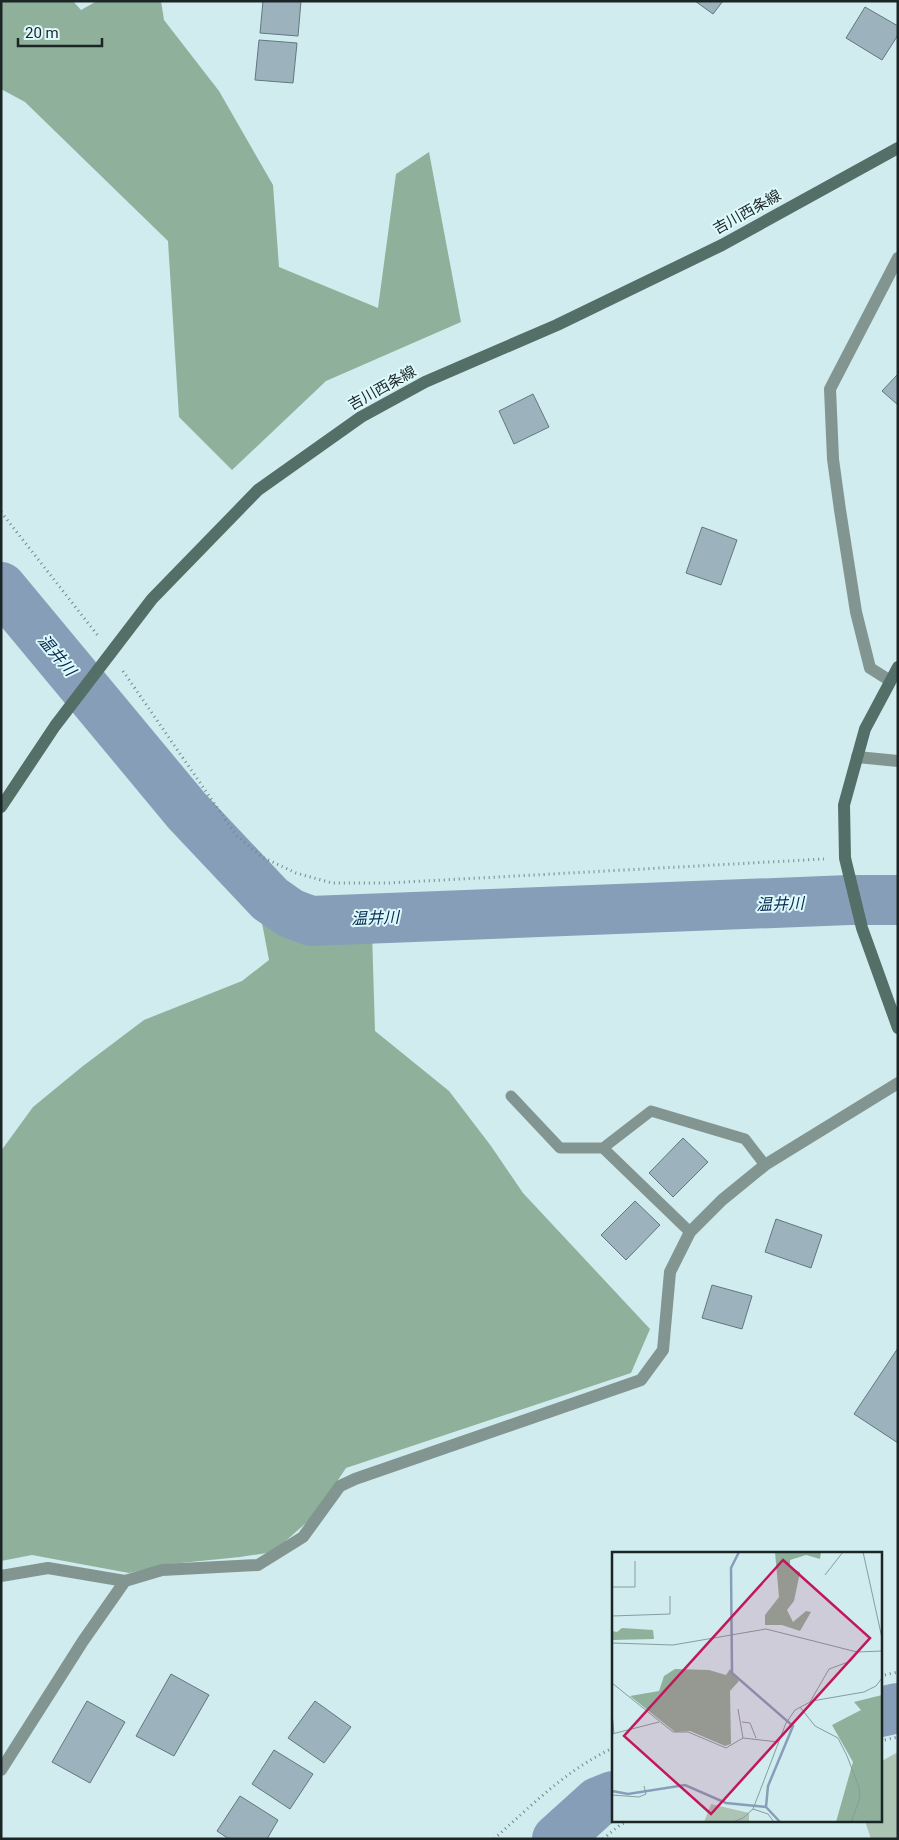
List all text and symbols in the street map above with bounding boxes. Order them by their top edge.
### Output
scale bar [18,15,101,47]
text: 20 m [25,24,59,42]
street label: 吉川西条線 [710,186,784,238]
street label: 吉川西条線 [345,362,419,414]
water label: 温井川 [34,631,81,681]
water label: 温井川 [756,894,806,914]
water label: 温井川 [351,908,401,928]
inset map [612,1552,882,1822]

